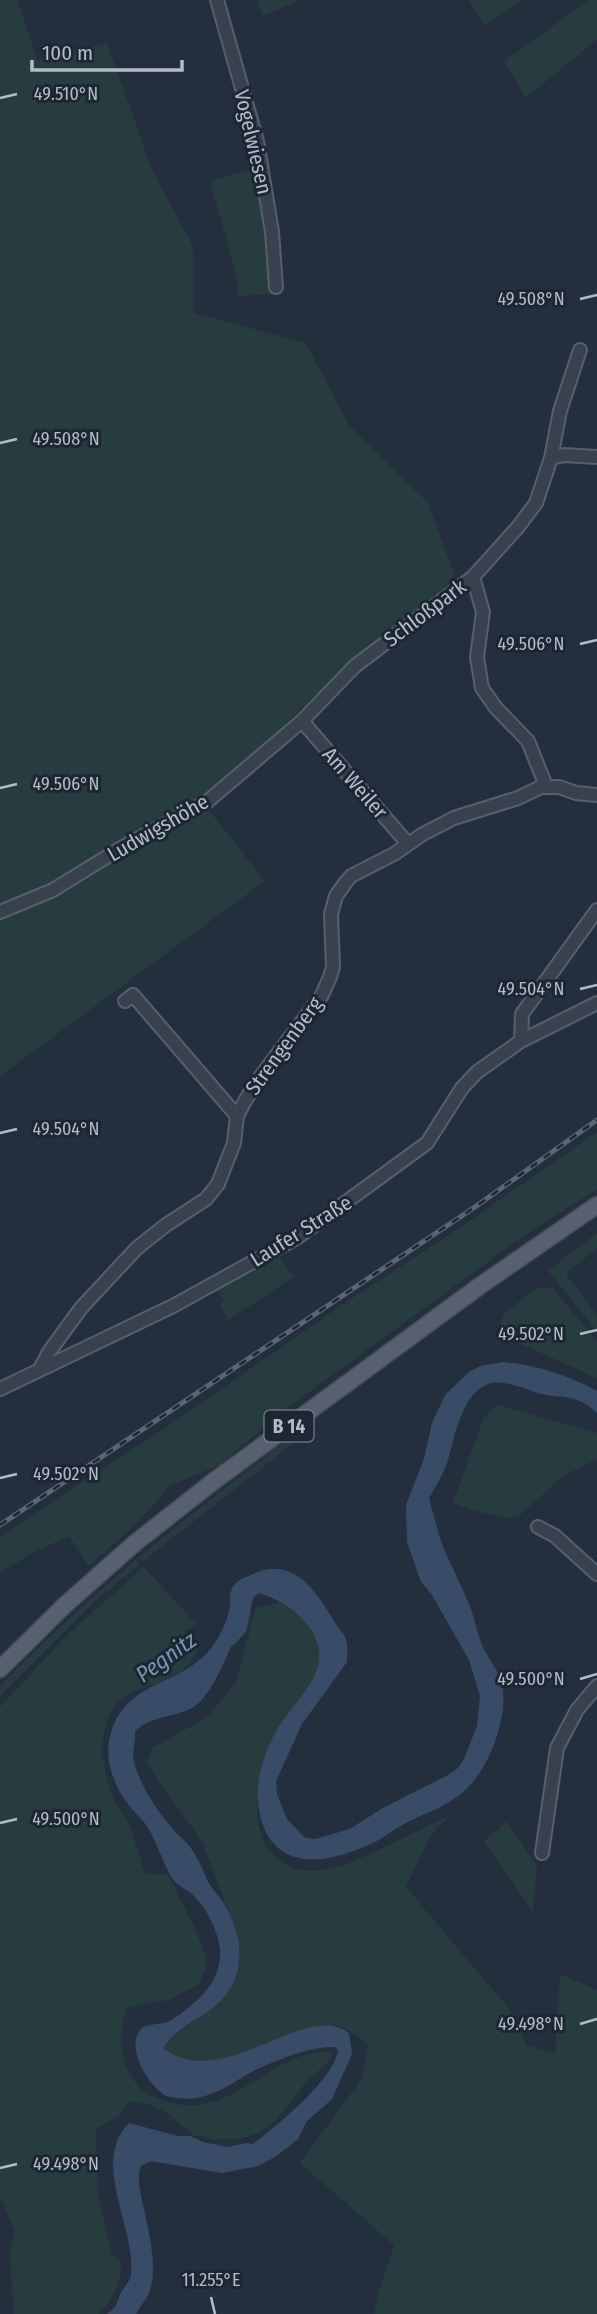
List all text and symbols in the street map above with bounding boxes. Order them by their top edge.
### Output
scale bar [32,28,182,72]
text: 100 m [42,40,93,66]
text: 49.510°N [34,83,98,105]
street label: Vogelwiesen [228,87,278,197]
text: 49.508°N [497,288,565,310]
text: 49.508°N [32,428,100,450]
street label: Schloßpark [379,573,472,652]
text: 49.506°N [498,633,564,655]
street label: Am Weiler [317,742,394,825]
text: 49.506°N [33,773,99,795]
street label: Ludwigshöhe [103,789,213,867]
text: 49.504°N [498,978,564,1000]
street label: Strengenberg [240,992,328,1100]
text: 49.504°N [33,1118,99,1140]
street label: Laufer Straße [245,1189,357,1273]
text: 49.502°N [498,1323,564,1345]
road number: B 14 [264,1410,314,1442]
text: 49.502°N [33,1463,99,1485]
water label: Pegnitz [130,1625,203,1688]
text: 49.500°N [497,1668,565,1690]
text: 49.500°N [32,1808,100,1830]
text: 49.498°N [498,2013,564,2035]
text: 49.498°N [33,2153,99,2175]
text: 11.255°E [182,2269,240,2291]

